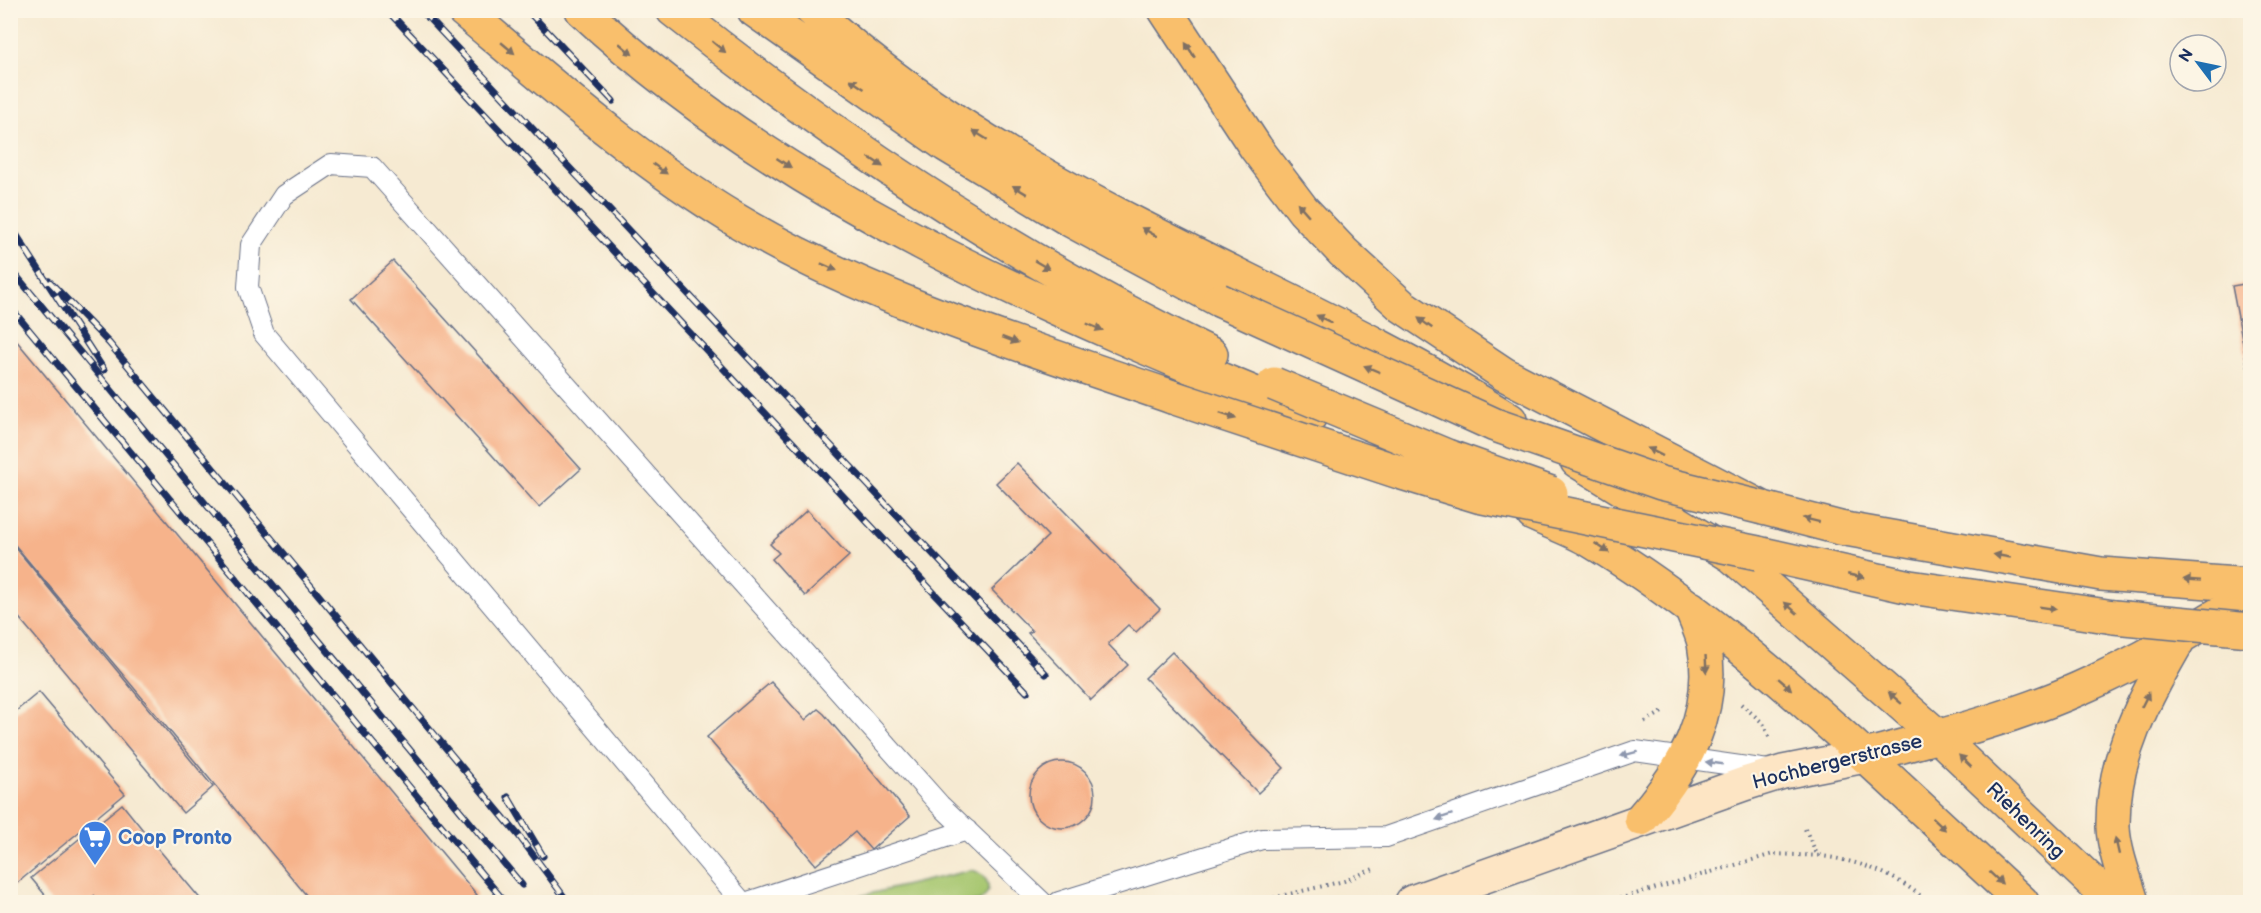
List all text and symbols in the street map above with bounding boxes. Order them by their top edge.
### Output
north arrow [2168,33,2228,93]
one-way arrow [711,40,726,53]
one-way arrow [500,41,515,54]
one-way arrow [1185,41,1196,58]
one-way arrow [618,42,634,55]
text: N [2175,46,2198,66]
one-way arrow [849,78,865,90]
one-way arrow [972,130,988,141]
one-way arrow [868,156,884,168]
one-way arrow [776,157,792,168]
one-way arrow [652,163,668,175]
one-way arrow [1012,185,1028,196]
one-way arrow [1297,202,1310,217]
one-way arrow [1141,227,1158,237]
one-way arrow [1034,260,1051,270]
one-way arrow [820,262,838,272]
one-way arrow [1315,314,1332,324]
one-way arrow [1418,317,1434,329]
one-way arrow [1086,323,1104,332]
one-way arrow [1001,335,1019,345]
one-way arrow [1363,364,1381,374]
one-way arrow [1219,412,1237,421]
one-way arrow [1646,447,1663,457]
one-way arrow [1801,515,1820,525]
one-way arrow [1593,542,1609,554]
one-way arrow [1993,551,2012,560]
one-way arrow [1847,572,1866,581]
one-way arrow [2183,576,2202,585]
one-way arrow [1783,601,1799,614]
one-way arrow [2039,603,2058,612]
one-way arrow [1701,655,1710,674]
one-way arrow [1778,677,1793,691]
one-way arrow [2140,691,2149,708]
one-way arrow [1888,692,1903,705]
street label: Hochbergerstrasse [1750,729,1925,795]
one-way arrow [1620,750,1638,759]
one-way arrow [1957,754,1972,768]
one-way arrow [1704,758,1723,767]
street label: Riehenring [1981,777,2069,864]
one-way arrow [1435,812,1453,822]
one-way arrow [1931,817,1946,831]
supermarket icon: Coop Pronto [77,819,113,866]
place label: Coop Pronto [118,826,232,850]
one-way arrow [2112,837,2122,855]
one-way arrow [1989,871,2004,885]

